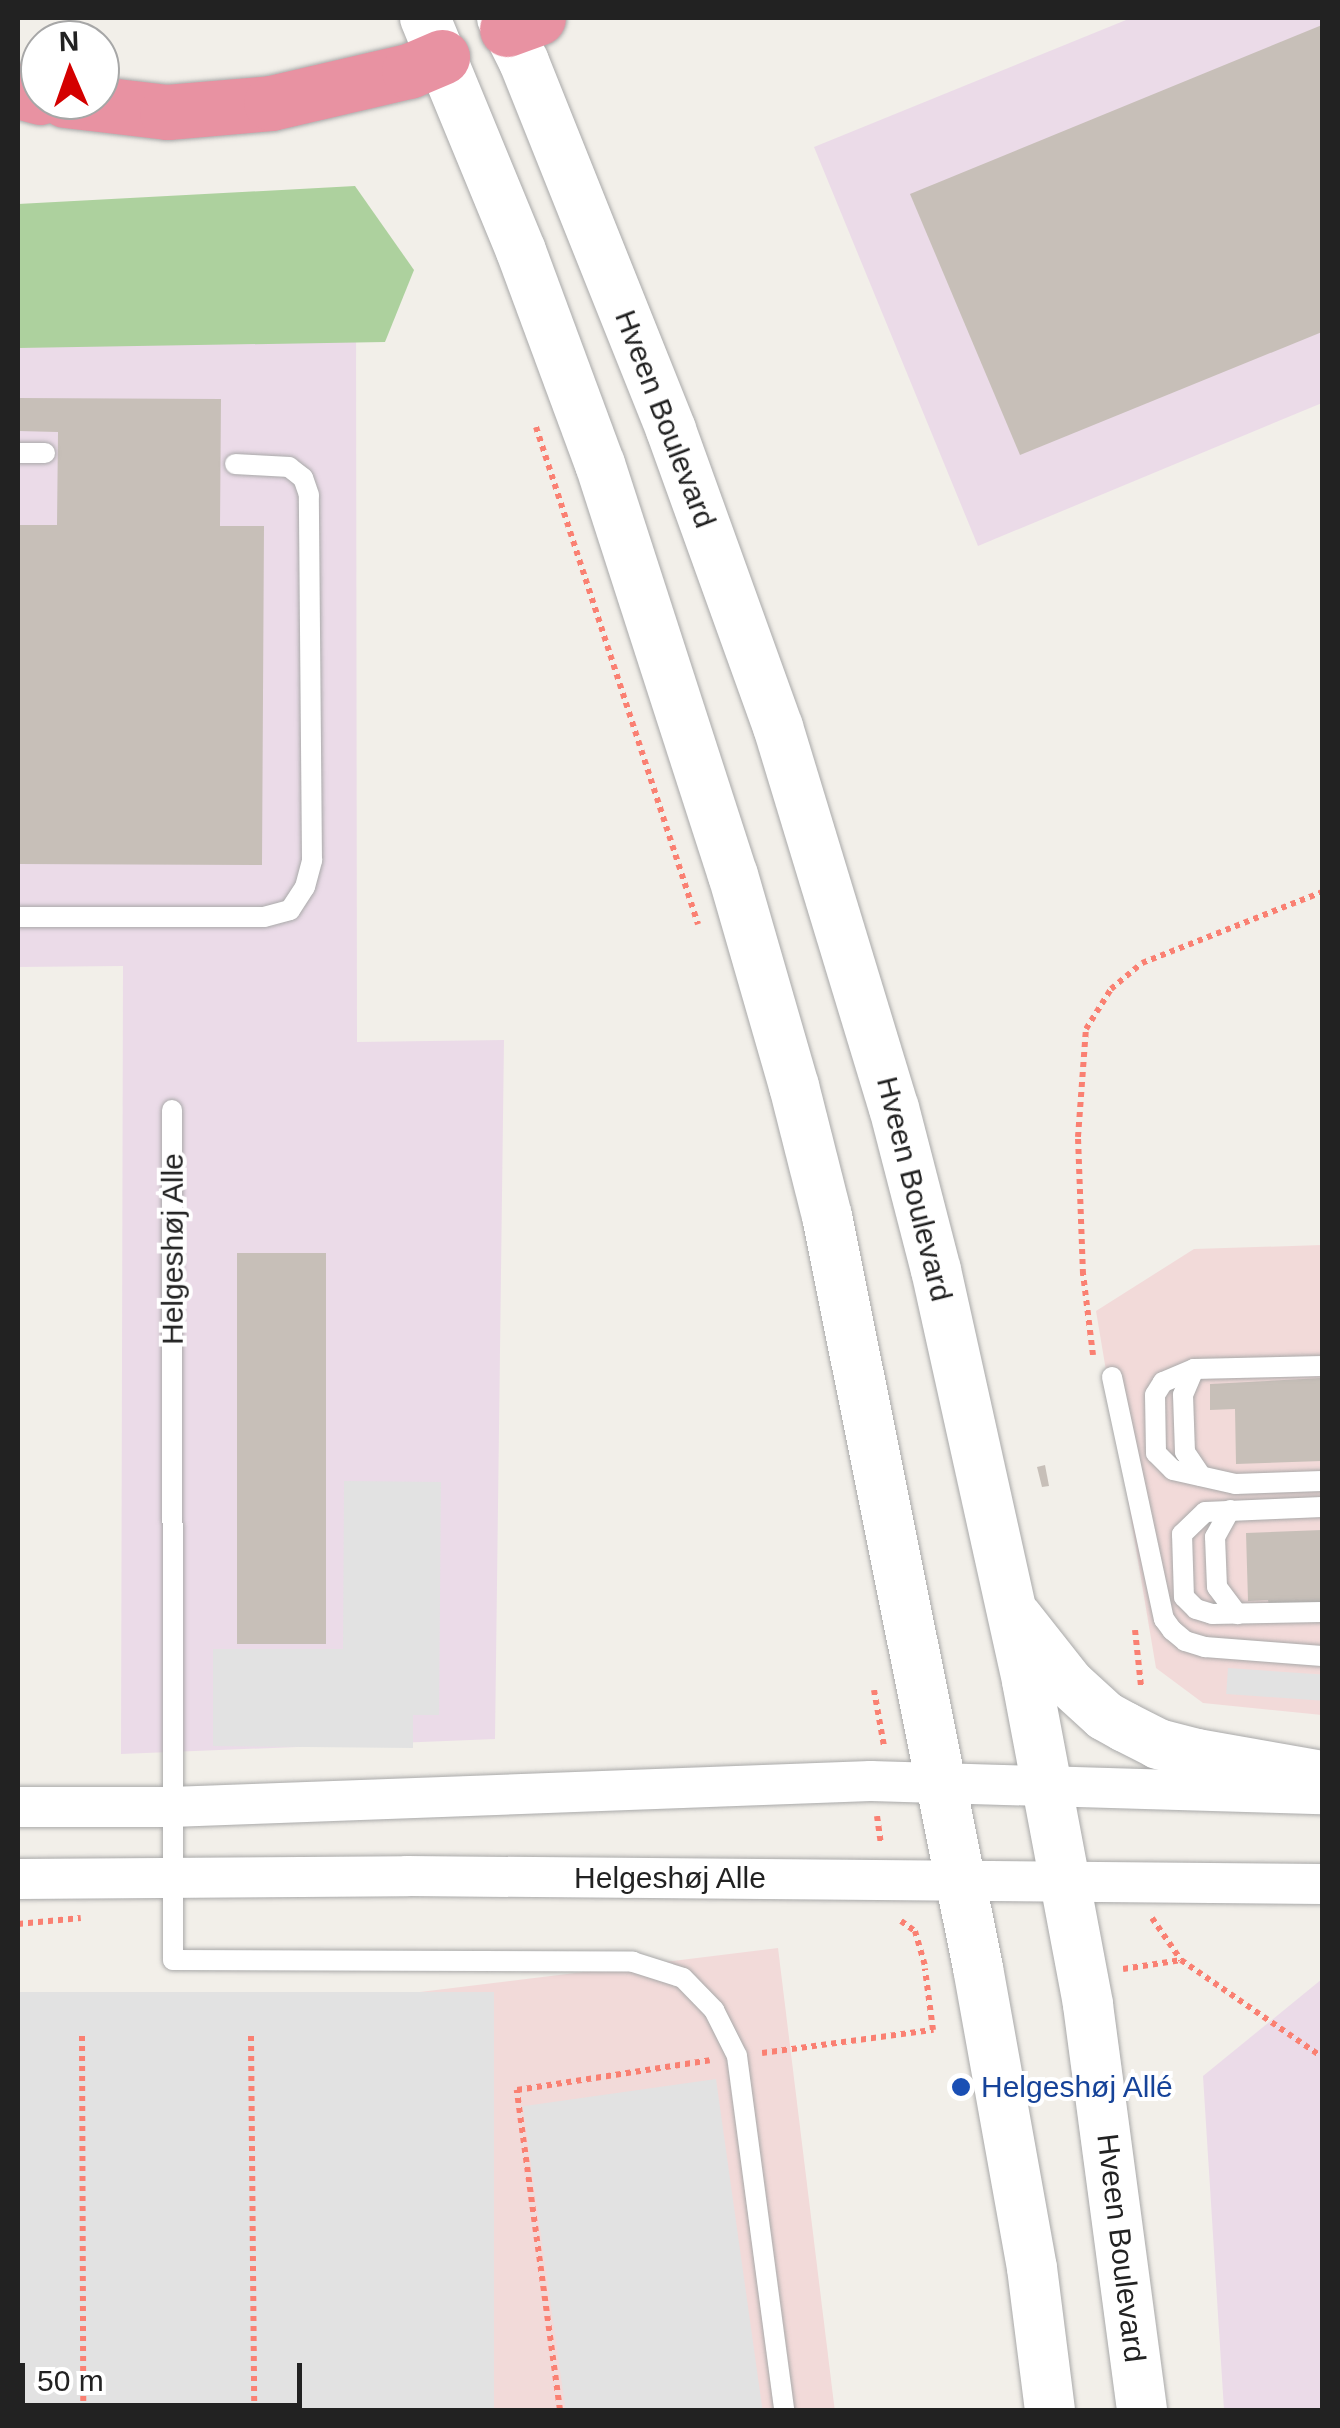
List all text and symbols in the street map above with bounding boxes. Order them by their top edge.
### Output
north arrow [20,20,120,120]
text: N [58,26,80,57]
street label: Hveen Boulevard [607,305,723,533]
street label: Hveen Boulevard [869,1073,959,1305]
street label: Helgeshøj Alle [155,1152,191,1346]
street label: Helgeshøj Alle [573,1860,767,1896]
place label: Helgeshøj Allé [981,2069,1174,2105]
marker: Helgeshøj Allé [950,2076,972,2098]
street label: Hveen Boulevard [1089,2132,1153,2364]
scale bar [25,2343,308,2405]
text: 50 m [37,2364,104,2397]

